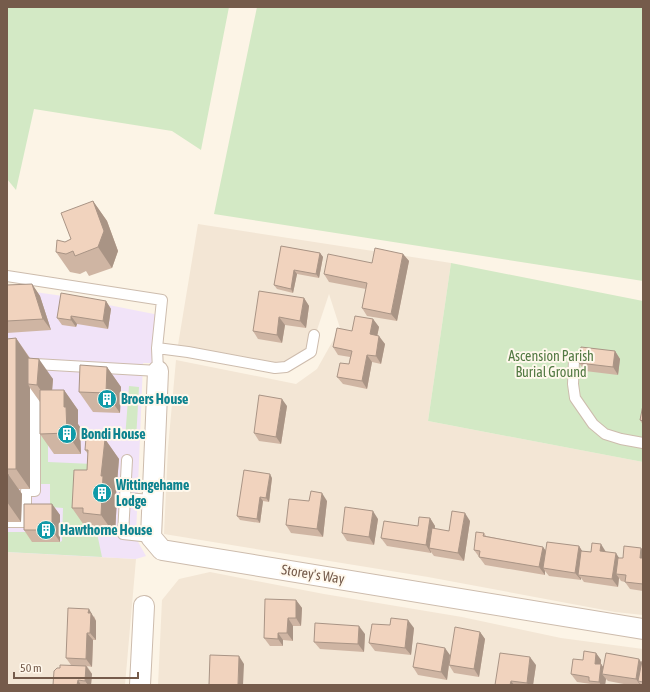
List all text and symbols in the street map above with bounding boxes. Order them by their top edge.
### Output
park label: Ascension Parish Burial Ground [508,348,594,380]
building icon: Broers House [96,388,118,410]
place label: Broers House [121,391,188,407]
building icon: Bondi House [56,423,78,445]
place label: Bondi House [81,426,146,442]
place label: Wittingehame Lodge [115,477,189,509]
building icon: Wittingehame Lodge [91,482,113,504]
building icon: Hawthorne House [35,519,57,541]
place label: Hawthorne House [60,522,152,538]
street label: Storey's Way [280,561,346,587]
scale bar [14,654,138,680]
text: 50 m [20,661,42,675]

